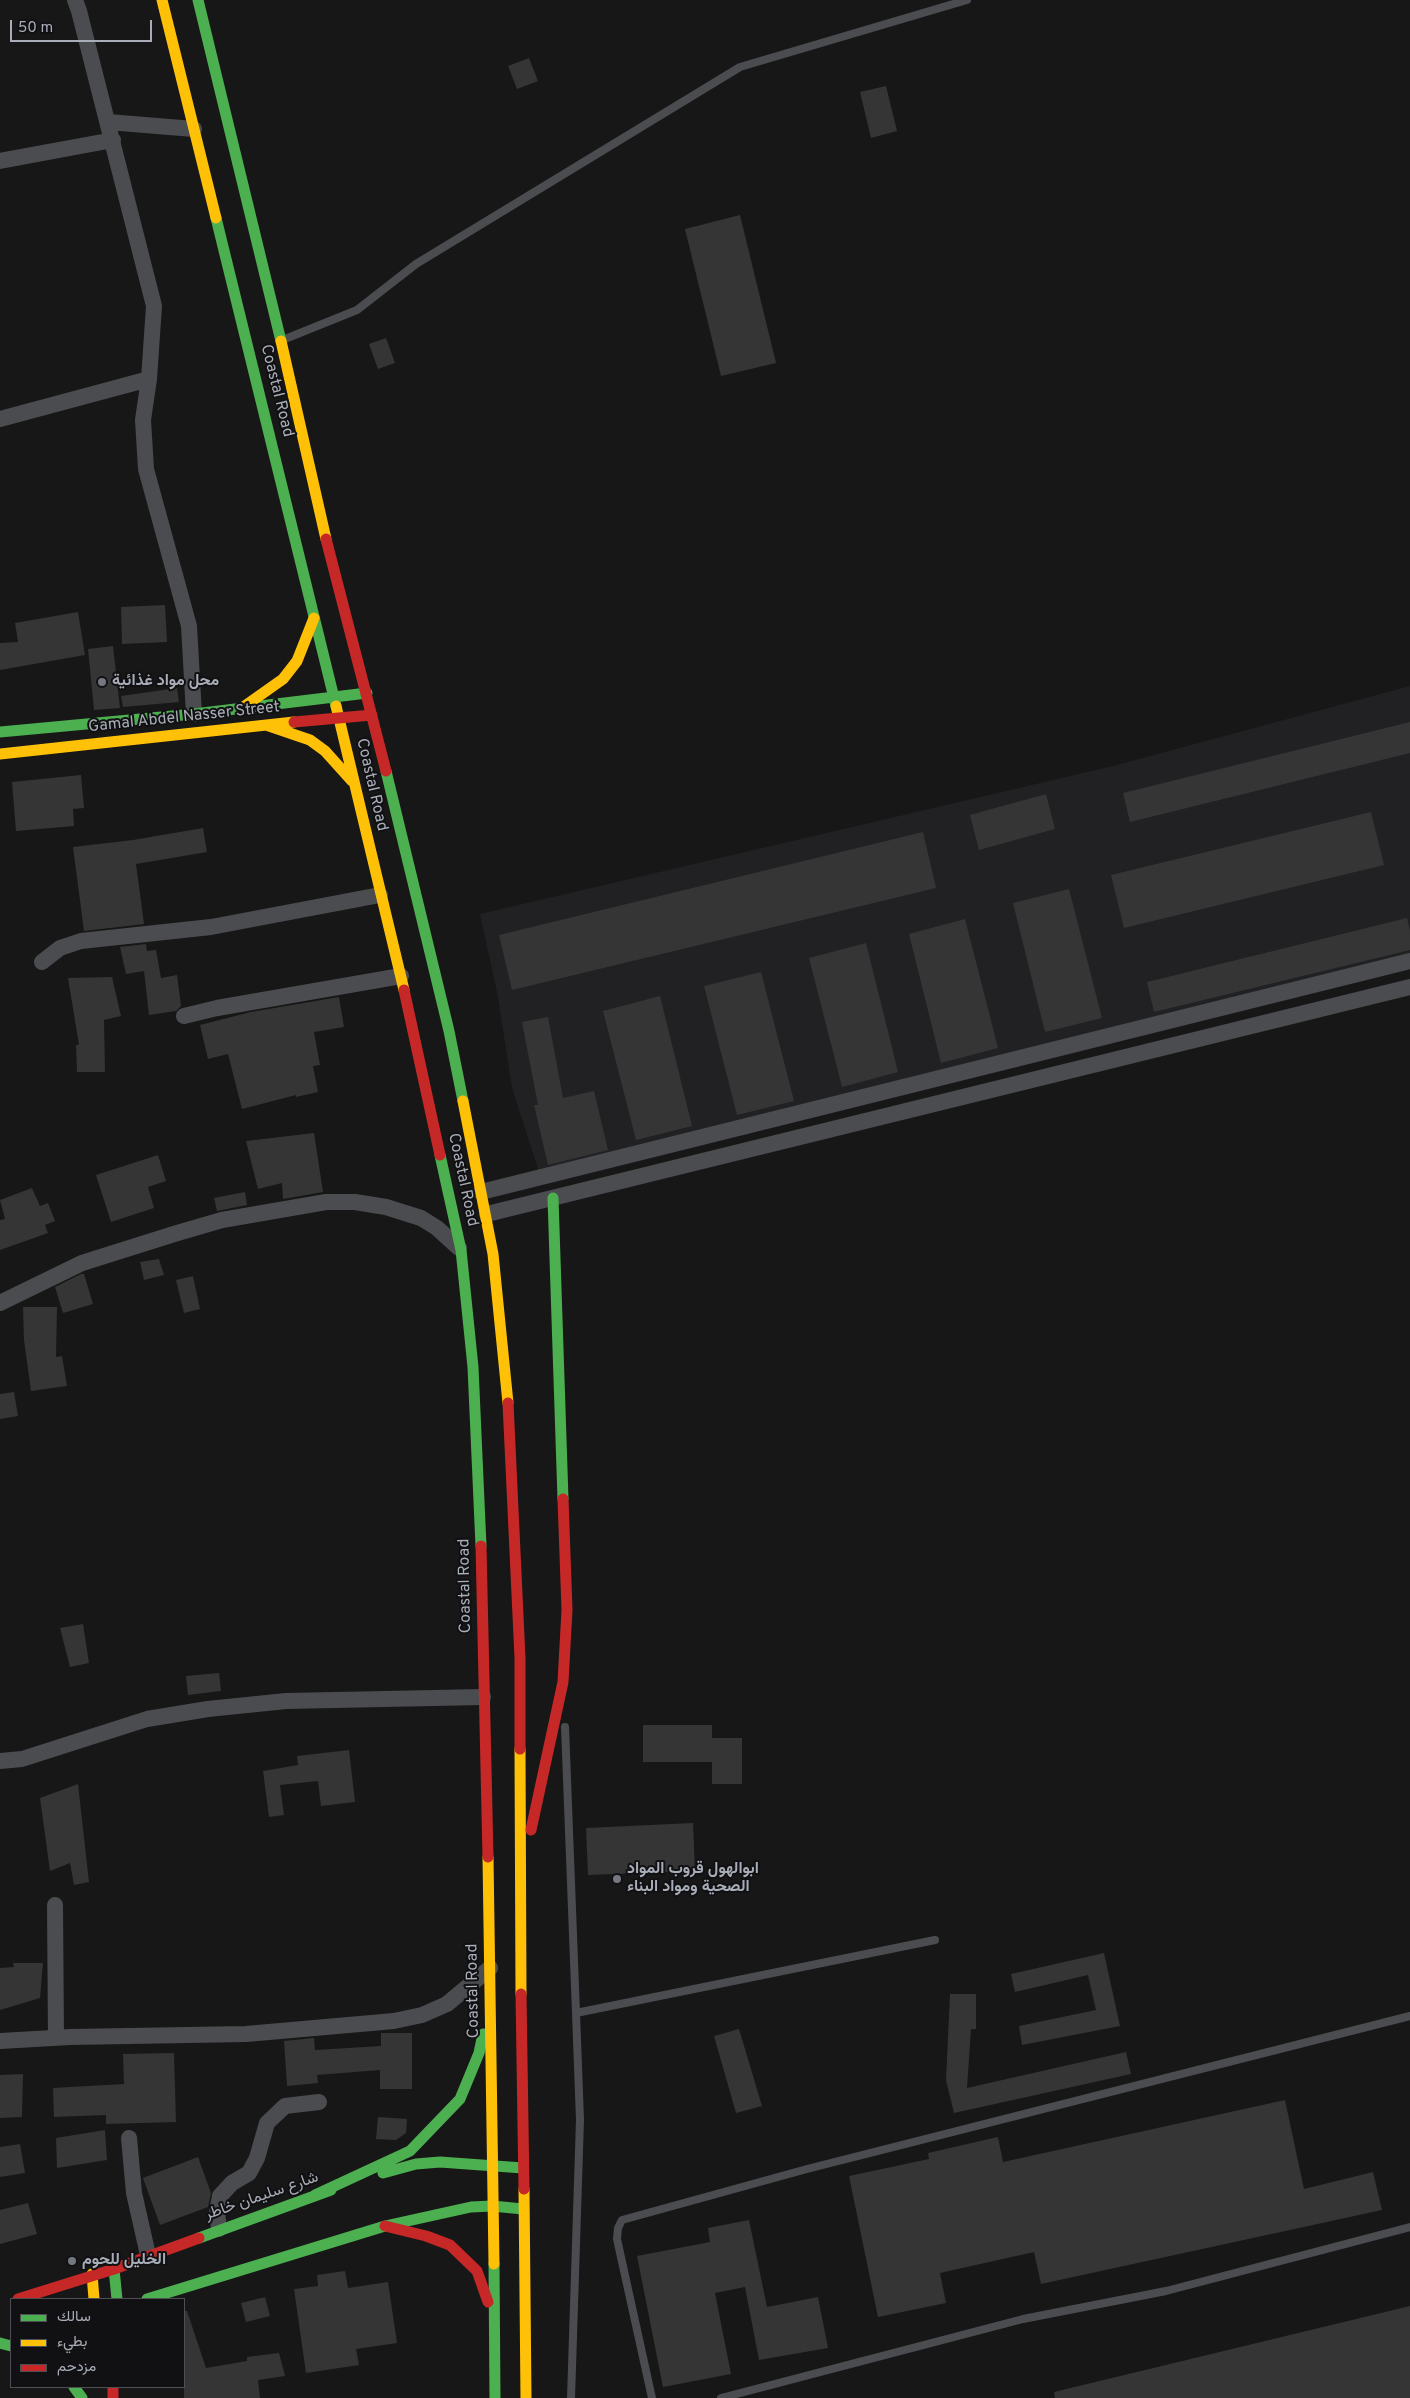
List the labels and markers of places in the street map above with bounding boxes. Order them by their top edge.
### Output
place label: محل مواد غذائية [112,672,219,692]
marker: محل مواد غذائية [96,676,108,688]
place label: ابوالهول قروب المواد الصحية ومواد البناء [627,1860,759,1898]
marker: ابوالهول قروب المواد الصحية ومواد البناء [611,1873,623,1885]
place label: الخليل للحوم [82,2251,166,2271]
marker: الخليل للحوم [66,2255,78,2267]

